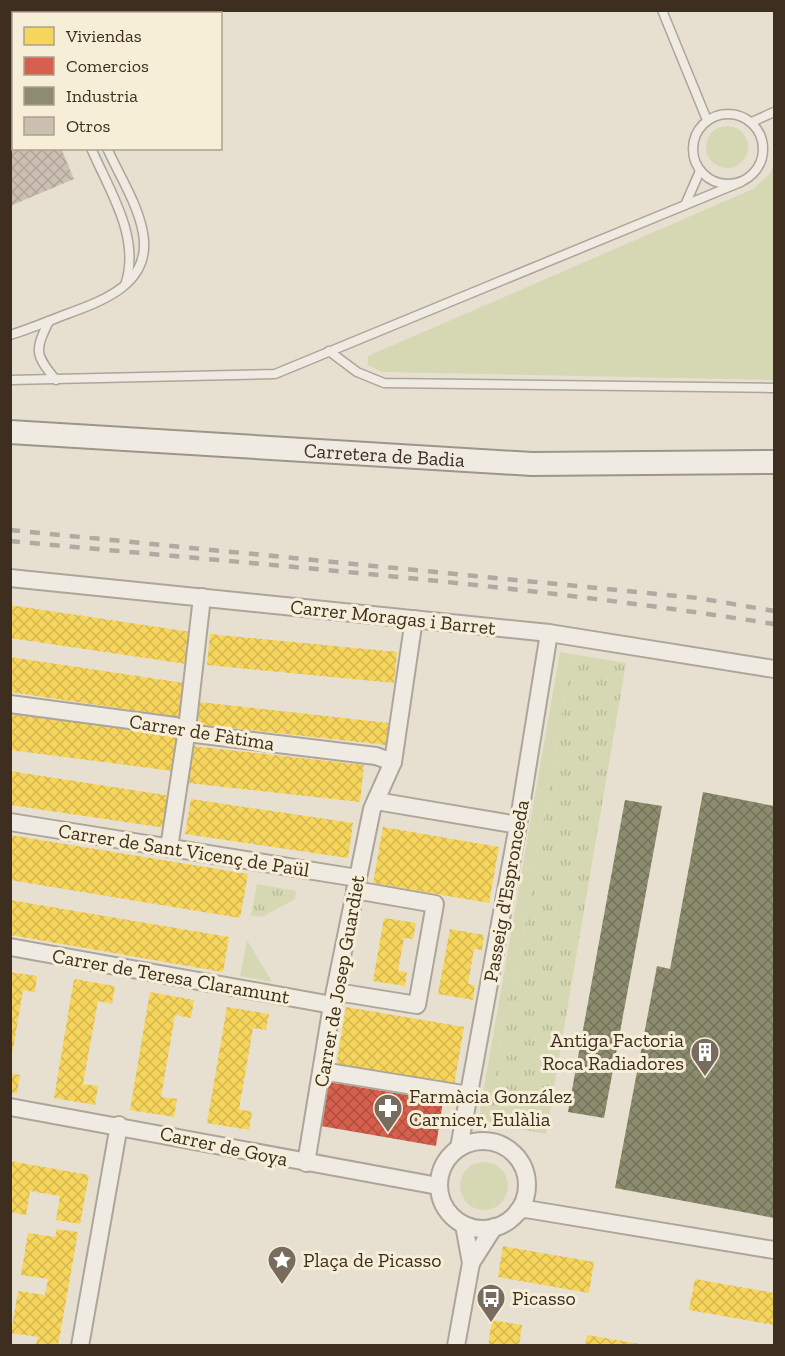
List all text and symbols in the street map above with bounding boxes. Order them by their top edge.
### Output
legend [12,12,222,150]
text: Viviendas [65,25,142,47]
text: Comercios [66,55,149,77]
text: Industria [66,85,138,107]
text: Otros [66,115,111,137]
street label: Carretera de Badia [303,438,466,472]
street label: Carrer Moragas i Barret [289,594,497,640]
street label: Carrer de Fàtima [128,709,277,755]
street label: Passeig d'Espronceda [478,798,534,984]
street label: Carrer de Sant Vicenç de Paül [57,818,311,882]
street label: Carrer de Josep Guardiet [309,872,370,1089]
street label: Carrer de Teresa Claramunt [50,943,292,1009]
place label: Antiga Factoria Roca Radiadores [542,1028,684,1075]
building icon: Antiga Factoria Roca Radiadores [689,1036,721,1078]
place label: Farmàcia González Carnicer, Eulàlia [409,1084,572,1131]
pharmacy icon: Farmàcia González Carnicer, Eulàlia [372,1092,404,1134]
street label: Carrer de Goya [158,1121,290,1171]
place icon: Plaça de Picasso [266,1244,298,1286]
place label: Plaça de Picasso [303,1248,442,1272]
bus stop icon: Picasso [475,1282,507,1324]
place label: Picasso [512,1286,576,1310]

